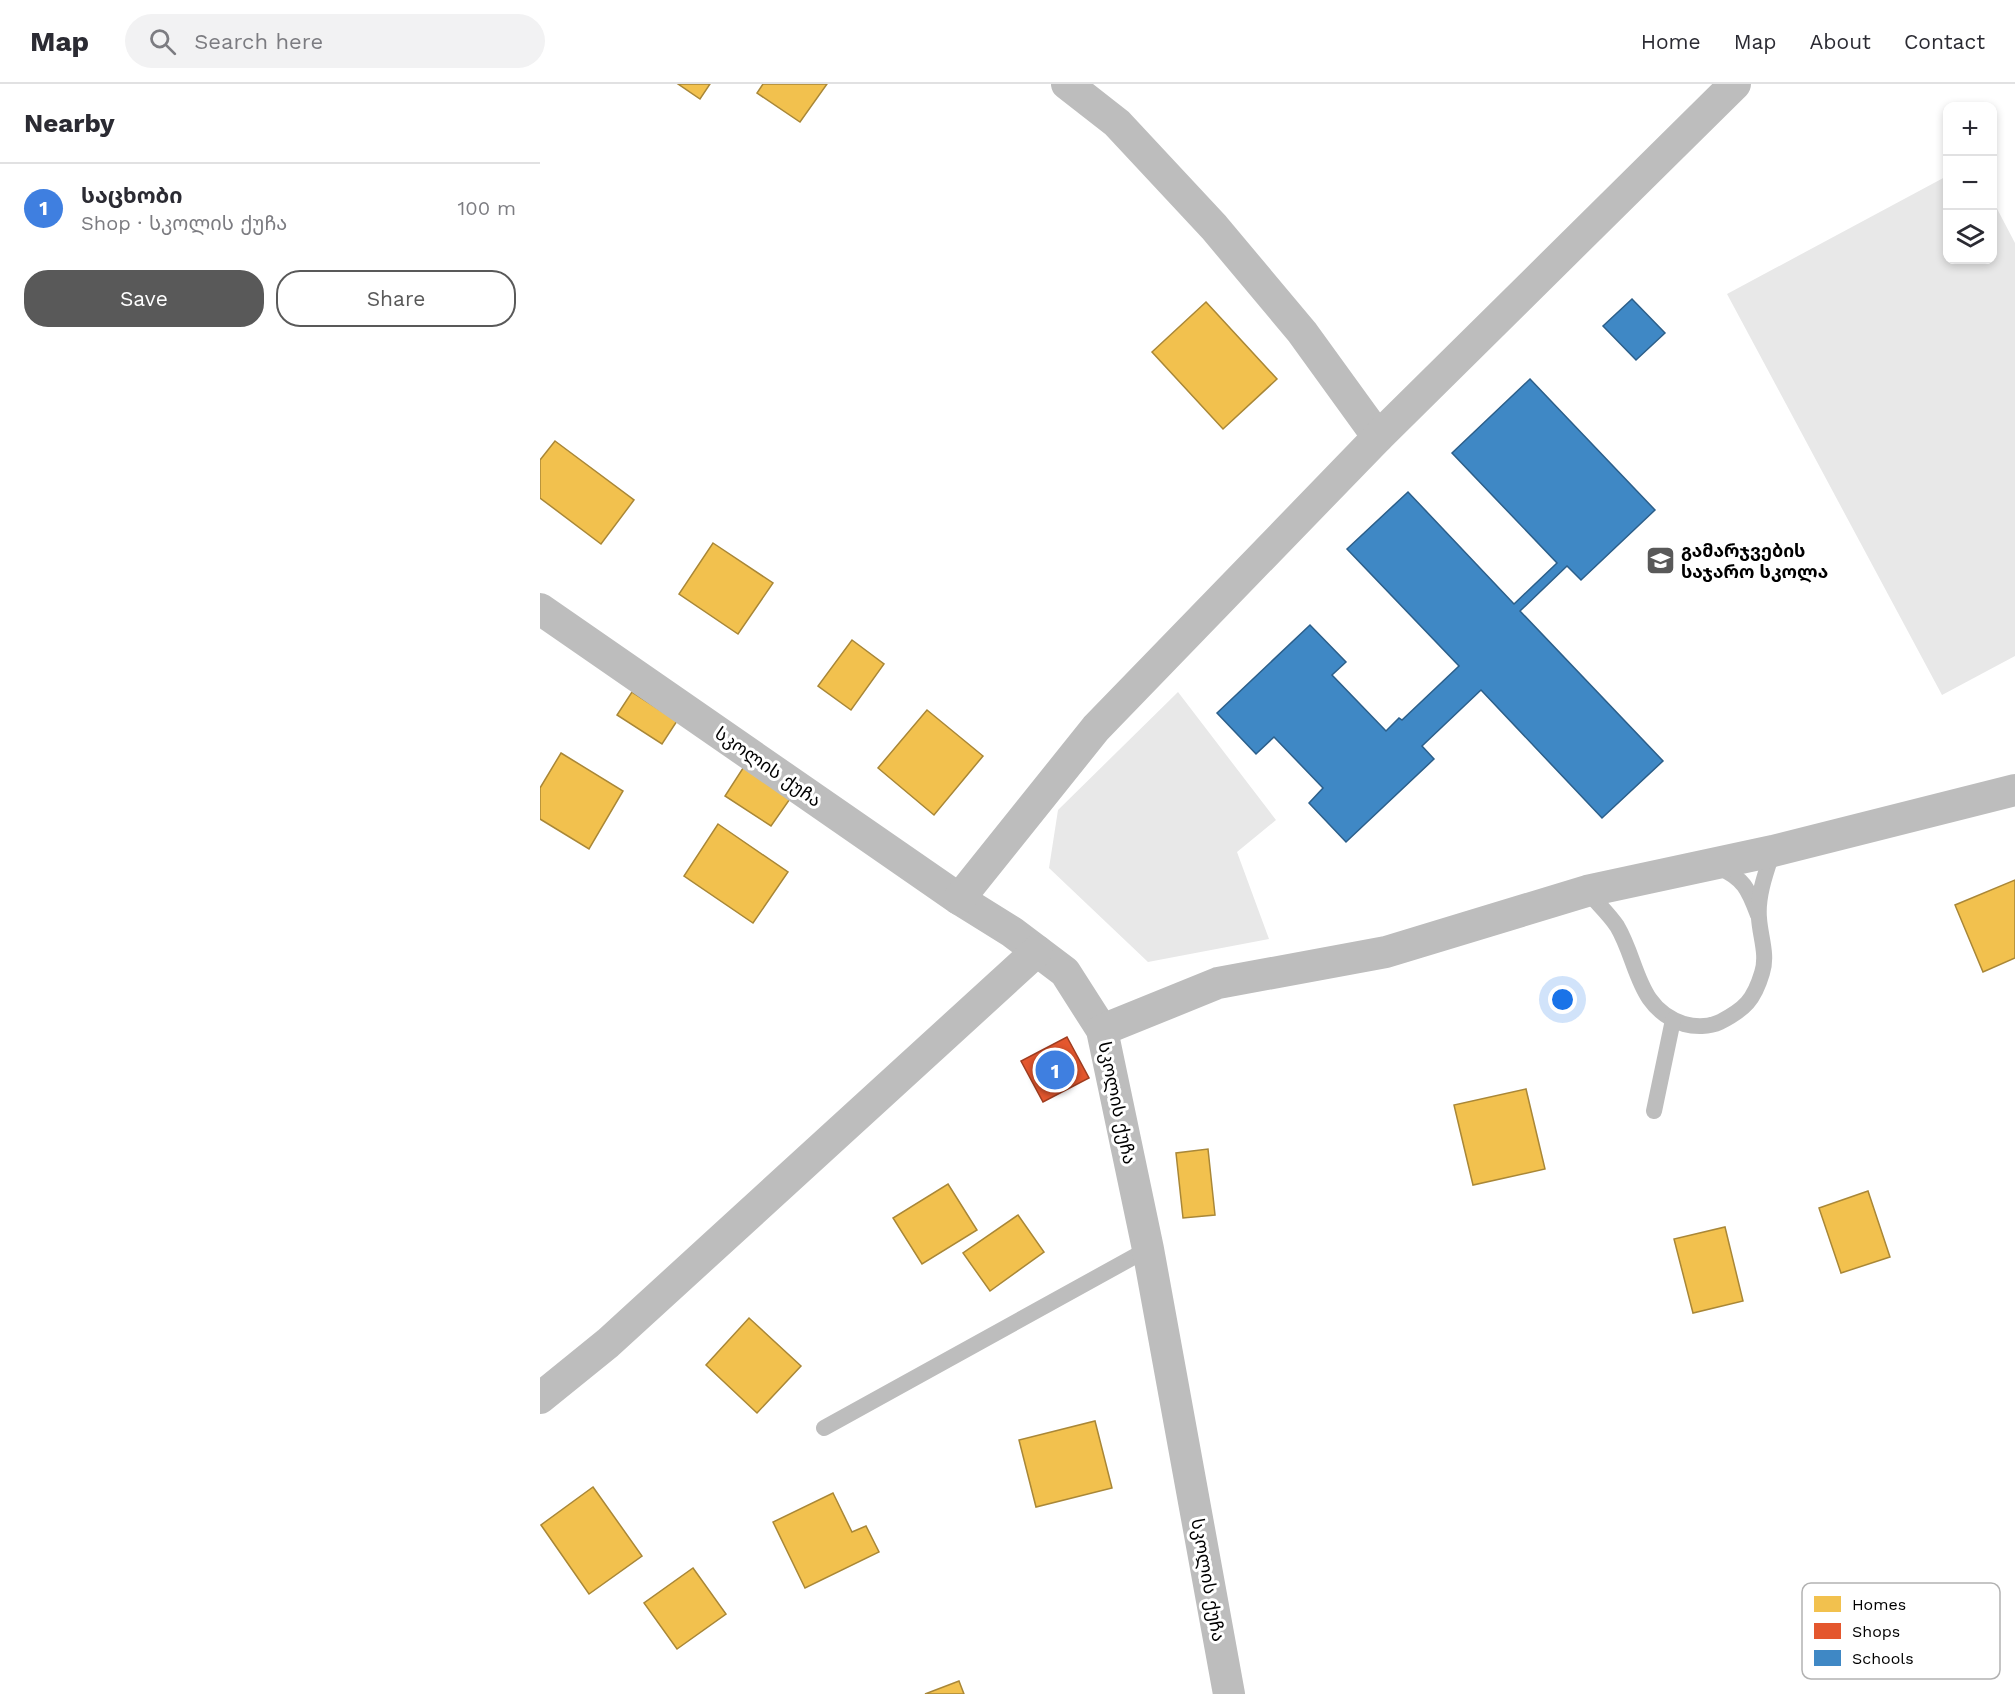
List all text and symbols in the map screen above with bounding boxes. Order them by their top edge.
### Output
search box [125,14,545,68]
text: Map [30,25,89,58]
icon: search [146,25,179,58]
text: Search here [194,29,323,54]
text: Home [1641,29,1701,54]
text: Map [1734,29,1777,54]
text: About [1810,29,1871,54]
text: Contact [1904,29,1985,54]
map controls [1943,102,1997,264]
button: + [1943,102,1997,156]
text: Nearby [24,108,115,138]
button: − [1943,156,1997,210]
text: საცხობი [81,183,183,208]
text: 1 [39,196,48,220]
text: 100 m [457,196,516,220]
button: layers [1943,210,1997,264]
text: Shop · სკოლის ქუჩა [81,211,287,235]
button: Save [24,270,264,327]
button: Share [276,270,516,327]
place label: გამარჯვების საჯარო სკოლა [1681,540,1828,583]
school or university icon: გამარჯვების საჯარო სკოლა [1644,545,1676,577]
street label: სკოლის ქუჩა [711,722,825,812]
your location [1548,985,1577,1014]
street label: სკოლის ქუჩა [1093,1040,1141,1166]
pin: 1 [1036,1048,1074,1092]
street label: სკოლის ქუჩა [1186,1517,1230,1643]
legend [1802,1583,2000,1679]
text: Homes [1852,1595,1906,1614]
text: Shops [1852,1622,1900,1641]
text: Schools [1852,1649,1914,1668]

